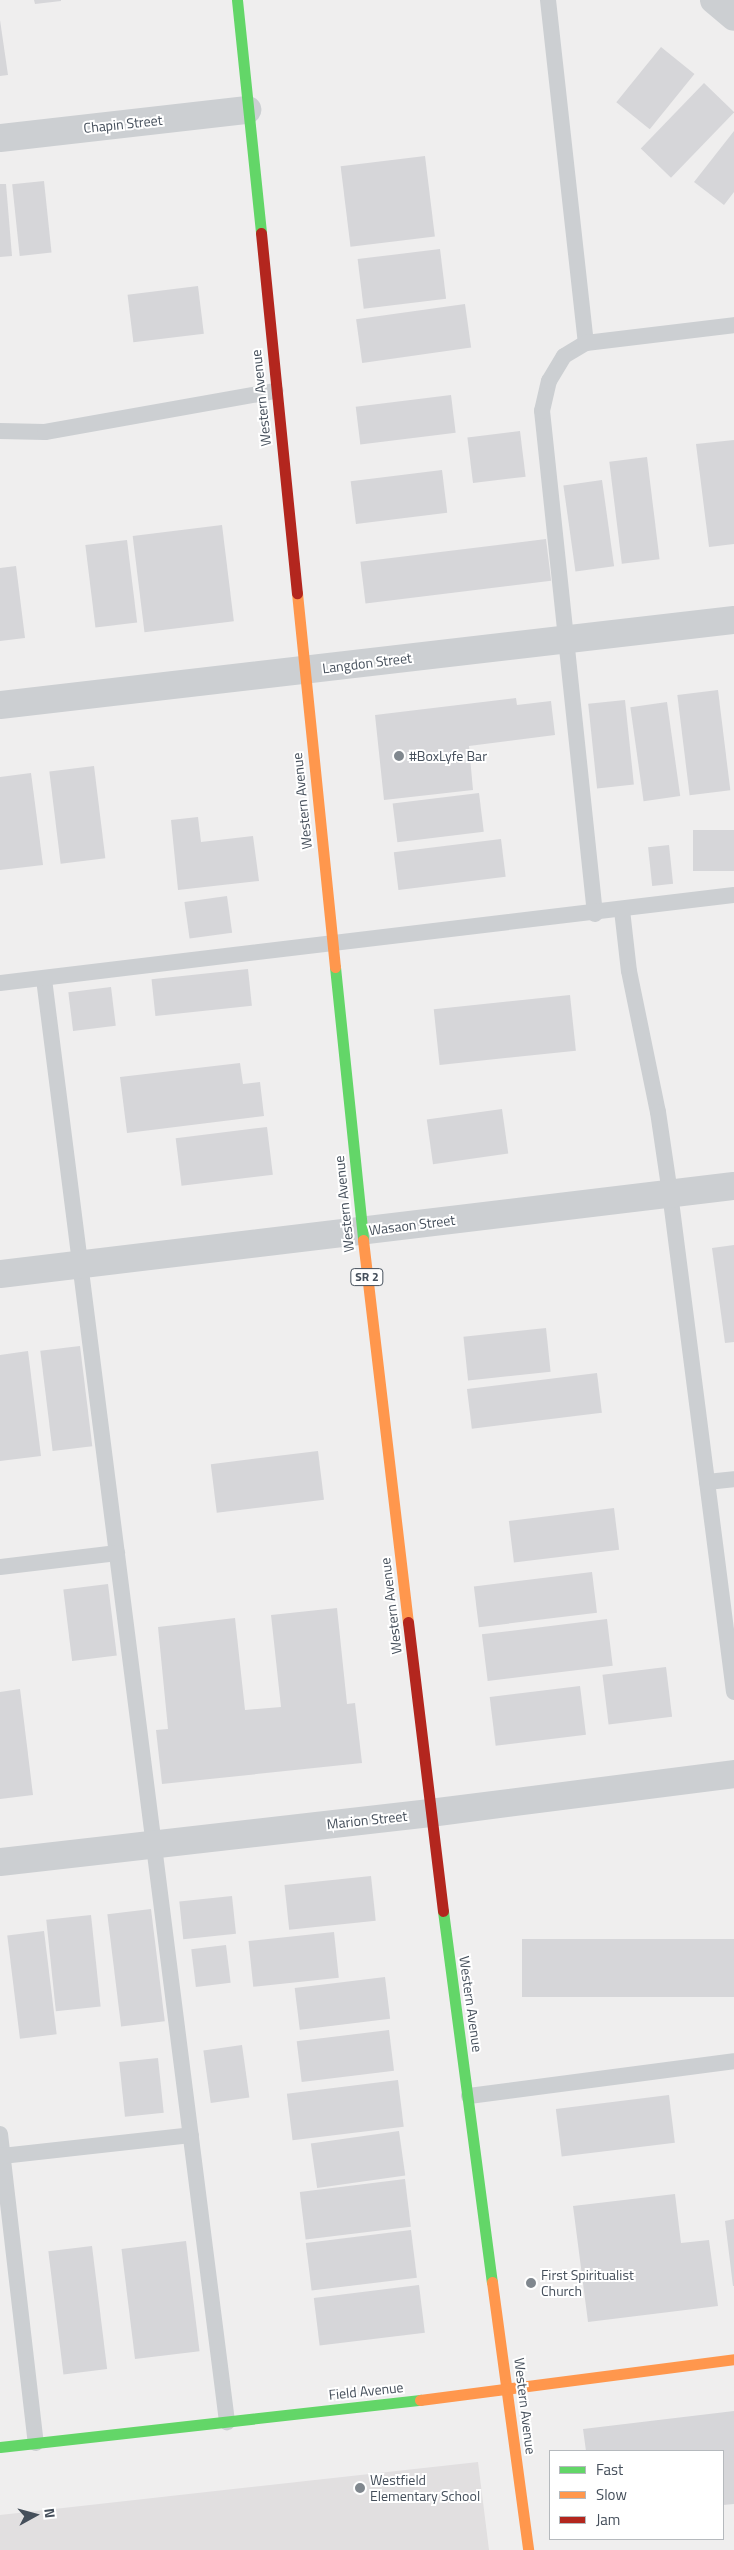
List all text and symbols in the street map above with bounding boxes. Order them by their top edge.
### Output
street label: Chapin Street [83,112,163,136]
street label: Western Avenue [248,349,274,447]
street label: Langdon Street [321,649,413,677]
place label: #BoxLyfe Bar [409,748,487,764]
marker: #BoxLyfe Bar [393,750,405,762]
street label: Western Avenue [289,752,315,850]
street label: Western Avenue [331,1155,357,1253]
street label: Wasaon Street [368,1211,456,1239]
road number: SR 2 [350,1268,384,1286]
street label: Western Avenue [377,1557,405,1655]
street label: Marion Street [326,1807,408,1833]
street label: Western Avenue [456,1955,486,2053]
place label: First Spiritualist Church [541,2267,634,2300]
marker: First Spiritualist Church [525,2277,537,2289]
street label: Western Avenue [511,2357,539,2455]
street label: Field Avenue [328,2379,404,2403]
legend [549,2450,724,2540]
text: Fast [596,2458,623,2481]
place label: Westfield Elementary School [370,2472,480,2504]
marker: Westfield Elementary School [354,2482,366,2494]
text: Slow [596,2483,627,2506]
north arrow [10,2490,60,2540]
text: N [39,2507,61,2519]
text: Jam [596,2508,620,2531]

